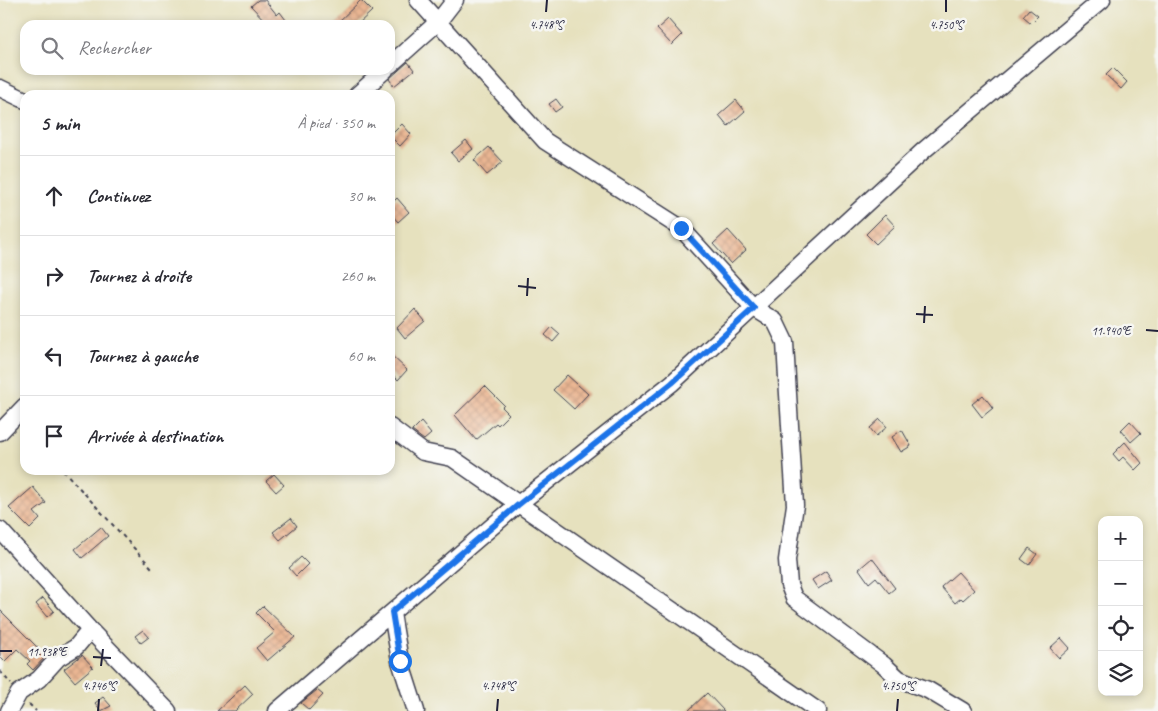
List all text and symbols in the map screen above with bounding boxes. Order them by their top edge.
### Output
text: 4.748°S [529,17,565,33]
text: 4.750°S [929,17,965,33]
search box [20,20,395,75]
icon: search [38,34,66,62]
text: Rechercher [78,36,151,60]
text: 5 min [40,110,80,136]
text: À pied · 350 m [297,113,375,133]
icon: ahead [40,182,68,210]
text: Continuez [87,184,150,208]
text: 30 m [348,186,375,206]
route end [670,217,693,240]
icon: right [40,262,68,290]
text: Tournez à droite [87,264,191,288]
text: 260 m [341,266,375,286]
text: 11.940°E [1091,323,1132,339]
icon: left [40,342,68,370]
text: Tournez à gauche [87,344,198,368]
text: 60 m [348,346,375,366]
icon: arrive [40,422,68,450]
text: Arrivée à destination [87,424,223,448]
map controls [1098,516,1143,696]
button: + [1098,516,1143,561]
button: − [1098,561,1143,606]
button: locate [1098,606,1143,651]
text: 11.938°E [27,644,68,660]
route start [389,650,412,673]
button: layers [1098,651,1143,696]
text: 4.746°S [82,678,118,694]
text: 4.748°S [481,678,517,694]
text: 4.750°S [881,678,917,694]

